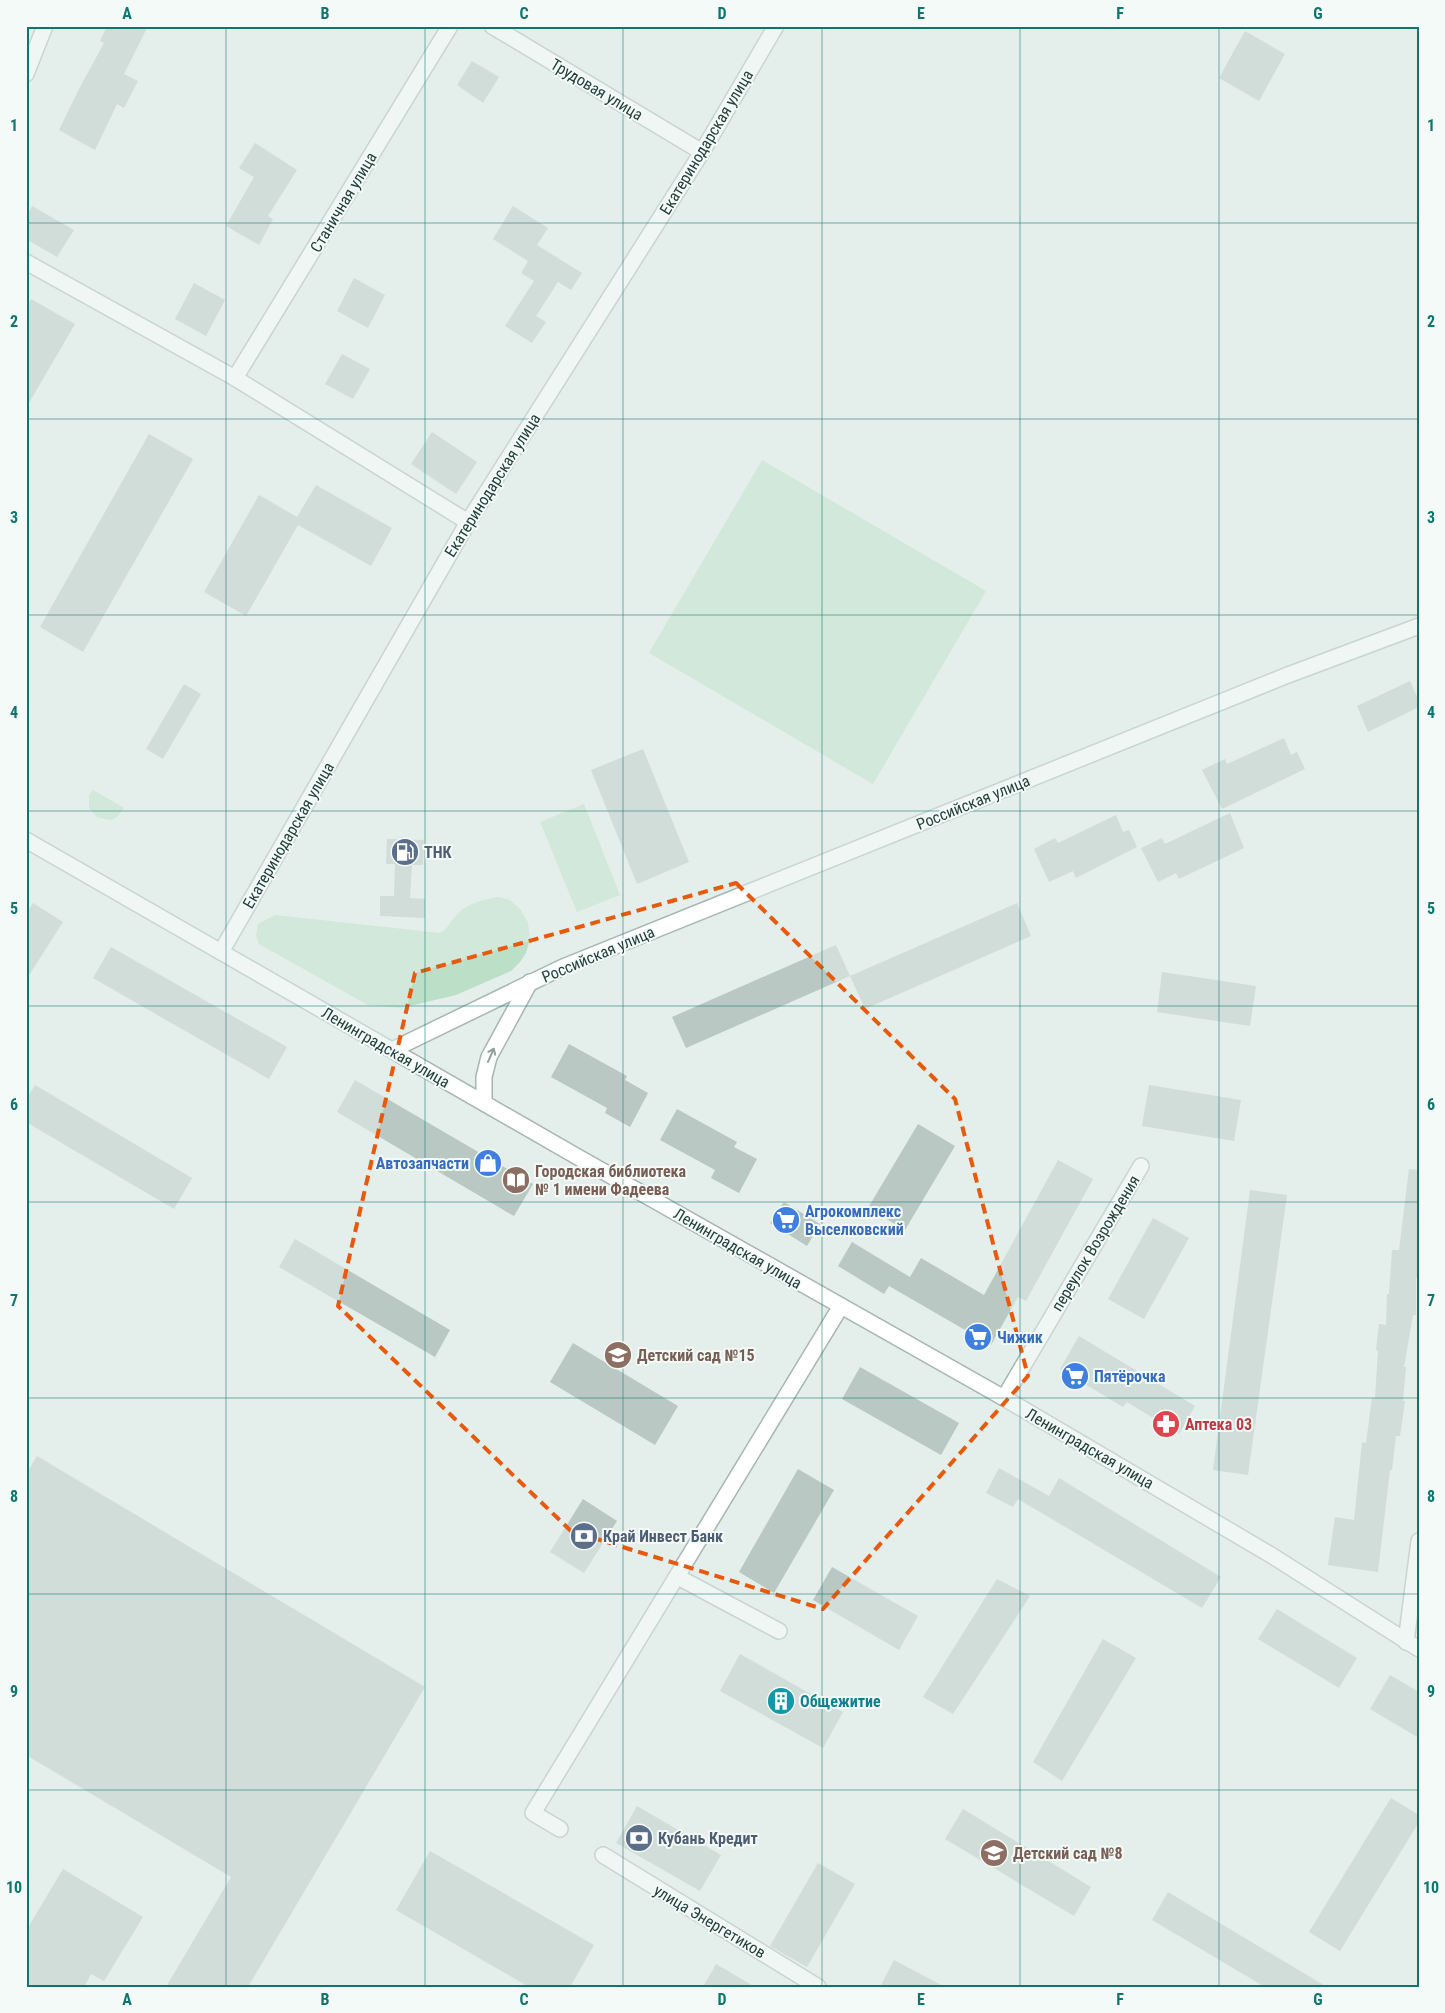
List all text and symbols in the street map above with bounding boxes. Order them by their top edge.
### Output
text: A [122,4,132,23]
text: B [321,4,330,23]
text: C [519,4,529,23]
text: D [717,4,727,23]
text: E [917,4,925,23]
text: F [1116,4,1124,23]
text: G [1313,4,1323,23]
street label: Трудовая улица [547,55,646,124]
street label: Екатеринодарская улица [656,66,757,218]
text: 1 [10,116,18,135]
text: 1 [1427,116,1435,135]
street label: Станичная улица [306,149,381,256]
text: 2 [10,312,18,331]
text: 2 [1427,312,1435,331]
street label: Екатеринодарская улица [441,410,544,560]
text: 3 [10,508,18,527]
text: 3 [1427,508,1435,527]
text: 4 [10,703,18,722]
text: 4 [1427,703,1435,722]
street label: Екатеринодарская улица [239,759,338,912]
street label: Российская улица [914,771,1033,834]
fuel station icon: ТНК [390,837,420,867]
place label: ТНК [424,843,453,862]
text: 5 [10,899,18,918]
text: 5 [1427,899,1435,918]
street label: Российская улица [539,922,657,987]
street label: Ленинградская улица [318,1003,453,1092]
one-way arrow [487,1048,497,1063]
text: 6 [10,1095,18,1114]
text: 6 [1427,1095,1435,1114]
shop icon: Автозапчасти [473,1148,503,1178]
place label: Автозапчасти [376,1154,469,1173]
place label: Городская библиотека № 1 имени Фадеева [535,1162,687,1199]
library icon: Городская библиотека № 1 имени Фадеева [501,1165,531,1195]
street label: переулок Возрождения [1047,1172,1144,1315]
place label: Агрокомплекс Выселковский [805,1202,904,1239]
street label: Ленинградская улица [670,1204,805,1293]
supermarket icon: Агрокомплекс Выселковский [771,1205,801,1235]
text: 7 [10,1291,18,1310]
text: 7 [1427,1291,1435,1310]
supermarket icon: Чижик [963,1322,993,1352]
place label: Чижик [997,1328,1043,1347]
school or university icon: Детский сад №15 [603,1340,633,1370]
place label: Детский сад №15 [637,1346,755,1365]
supermarket icon: Пятёрочка [1060,1361,1090,1391]
place label: Пятёрочка [1094,1367,1166,1386]
street label: Ленинградская улица [1022,1404,1157,1493]
pharmacy icon: Аптека 03 [1151,1409,1181,1439]
place label: Аптека 03 [1185,1415,1252,1434]
text: 8 [10,1487,18,1506]
text: 8 [1427,1487,1435,1506]
bank icon: Край Инвест Банк [569,1521,599,1551]
place label: Край Инвест Банк [603,1527,723,1546]
text: 9 [10,1682,18,1701]
text: 9 [1427,1682,1435,1701]
building icon: Общежитие [766,1686,796,1716]
place label: Общежитие [800,1692,881,1711]
bank icon: Кубань Кредит [624,1823,654,1853]
place label: Кубань Кредит [658,1829,758,1848]
school or university icon: Детский сад №8 [979,1838,1009,1868]
place label: Детский сад №8 [1013,1844,1123,1863]
text: 10 [6,1878,22,1897]
text: 10 [1423,1878,1439,1897]
street label: улица Энергетиков [650,1881,769,1962]
text: A [122,1990,132,2009]
text: B [321,1990,330,2009]
text: C [519,1990,529,2009]
text: D [717,1990,727,2009]
text: E [917,1990,925,2009]
text: F [1116,1990,1124,2009]
text: G [1313,1990,1323,2009]

